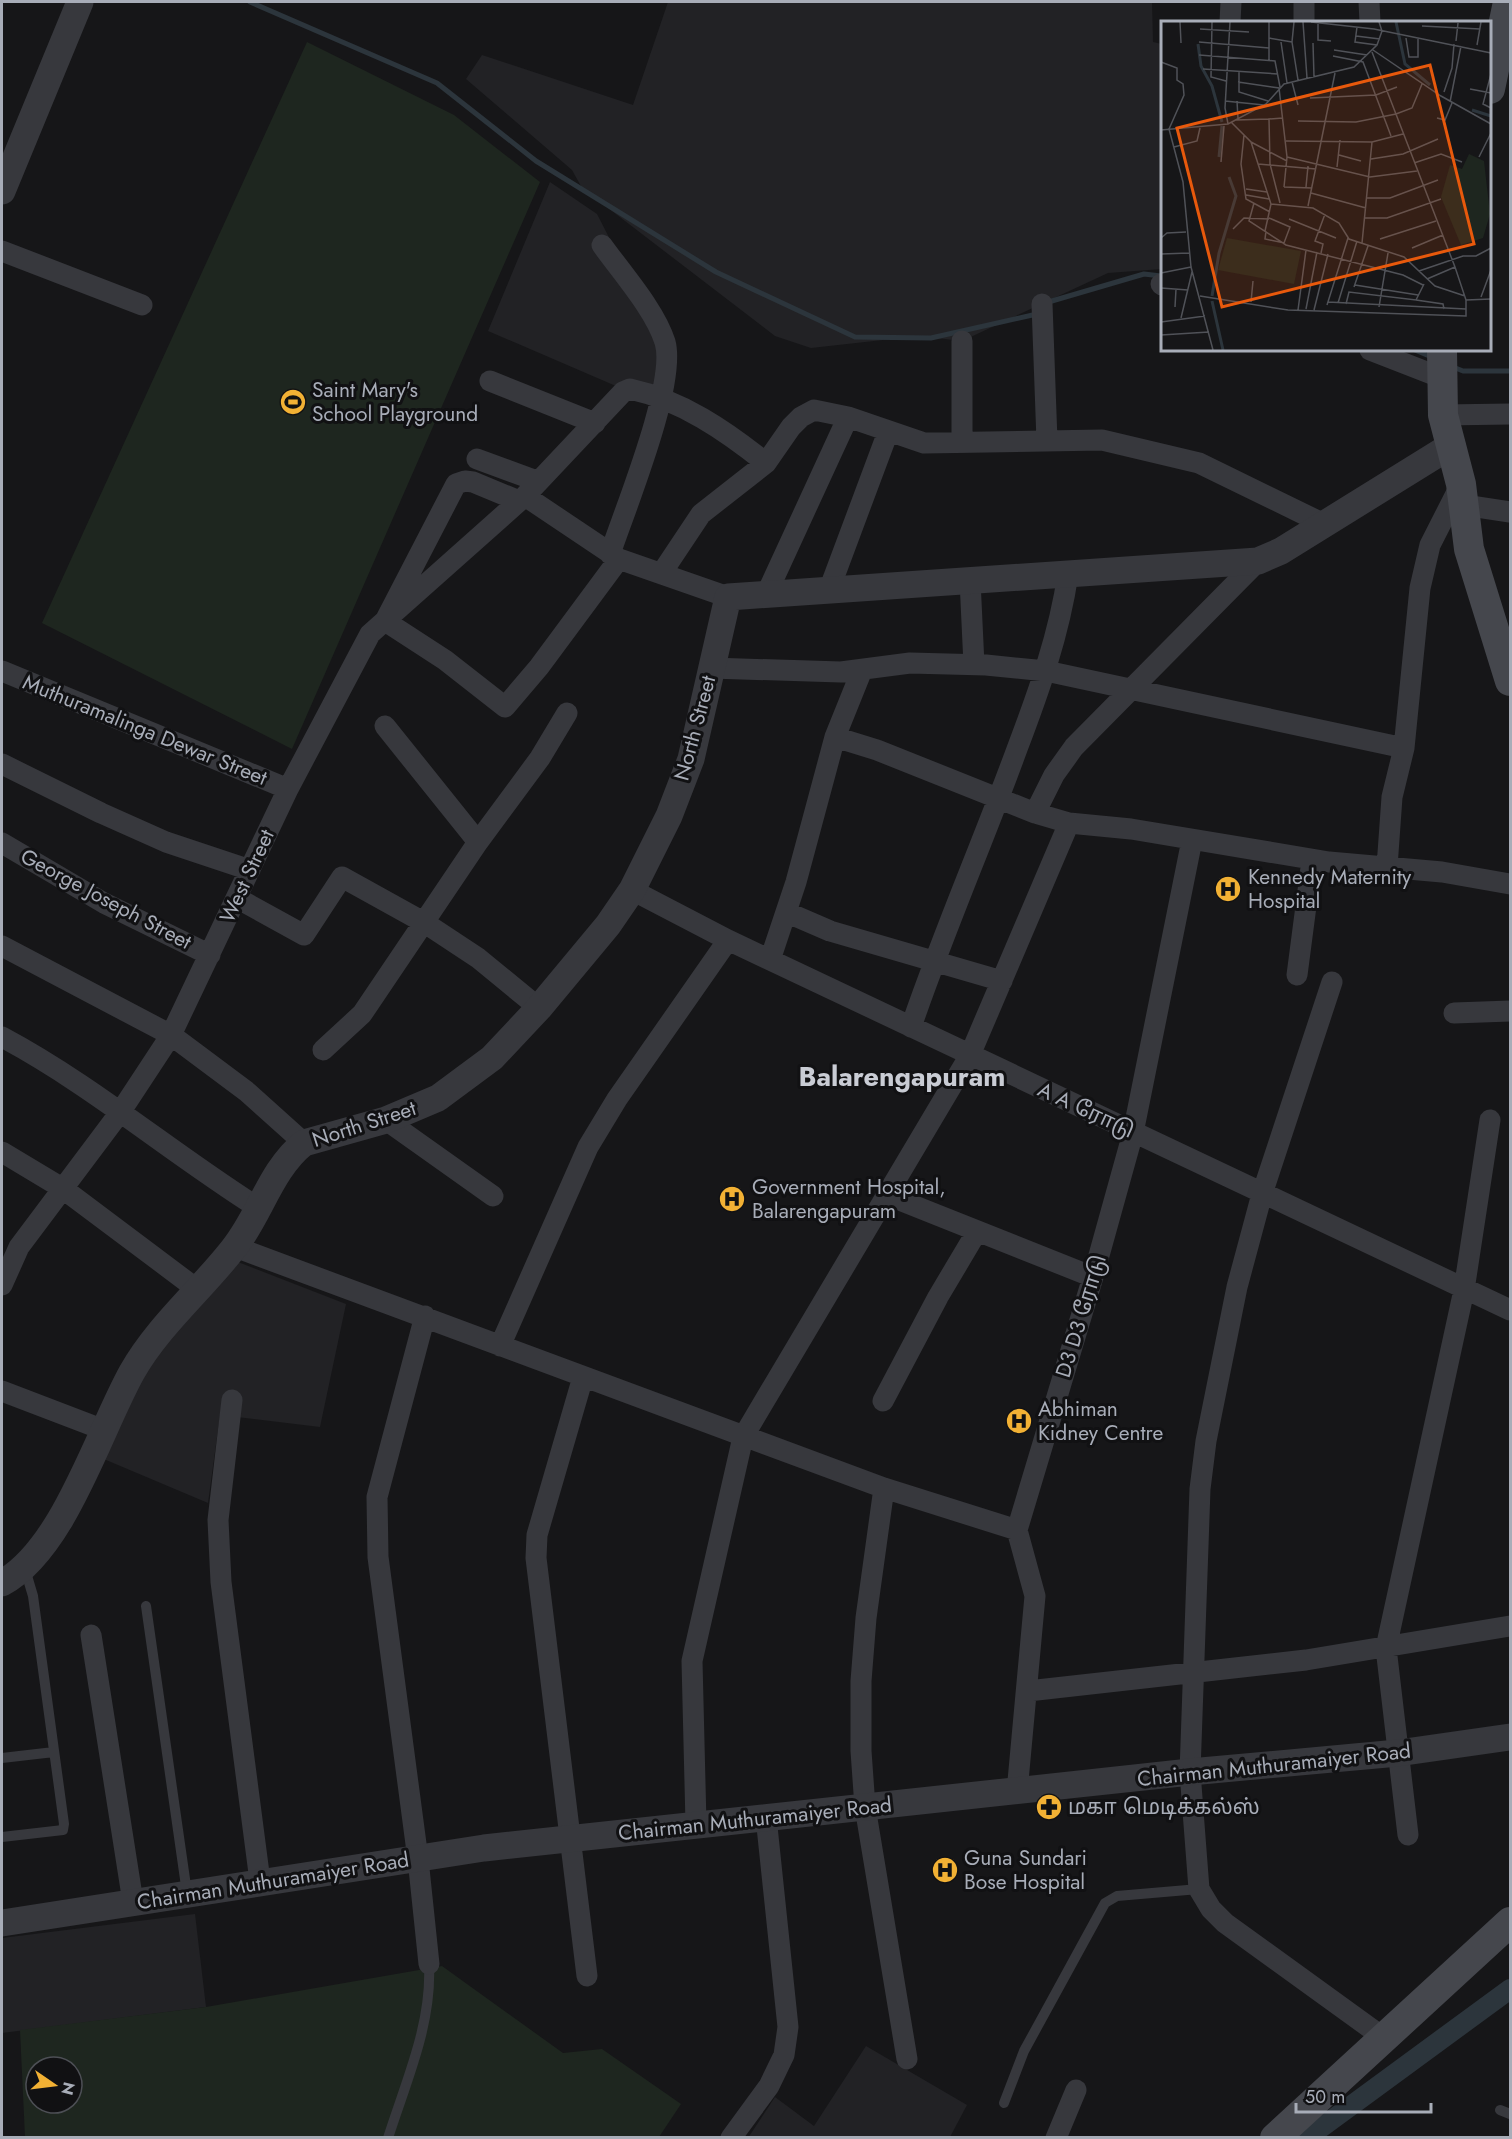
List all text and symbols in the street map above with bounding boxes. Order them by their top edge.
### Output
inset map [1161,21,1491,351]
place label: Saint Mary's School Playground [312,375,478,429]
sports icon: Saint Mary's School Playground [278,387,308,417]
street label: Muthuramalinga Dewar Street [18,667,272,793]
street label: North Street [667,672,723,784]
street label: West Street [212,824,282,928]
street label: George Joseph Street [15,841,197,957]
place label: Kennedy Maternity Hospital [1248,862,1412,916]
hospital icon: Kennedy Maternity Hospital [1213,874,1243,904]
district label: Balarengapuram [798,1057,1006,1096]
street label: A A ரோடு [1033,1075,1139,1145]
street label: North Street [308,1093,420,1155]
place label: Government Hospital, Balarengapuram [752,1172,946,1226]
hospital icon: Government Hospital, Balarengapuram [717,1184,747,1214]
street label: D3 D3 ரோடு [1048,1251,1114,1381]
place label: Abhiman Kidney Centre [1038,1394,1164,1448]
hospital icon: Abhiman Kidney Centre [1004,1406,1034,1436]
street label: Chairman Muthuramaiyer Road [1136,1736,1412,1794]
street label: Chairman Muthuramaiyer Road [617,1790,893,1848]
pharmacy icon: மகா மெடிக்கல்ஸ் [1034,1792,1064,1822]
place label: மகா மெடிக்கல்ஸ் [1068,1792,1260,1822]
place label: Guna Sundari Bose Hospital [964,1843,1087,1897]
street label: Chairman Muthuramaiyer Road [135,1845,411,1917]
hospital icon: Guna Sundari Bose Hospital [930,1855,960,1885]
north arrow [24,2055,84,2115]
scale bar [1296,2076,1431,2114]
text: N [55,2080,81,2097]
text: 50 m [1305,2084,1345,2110]

